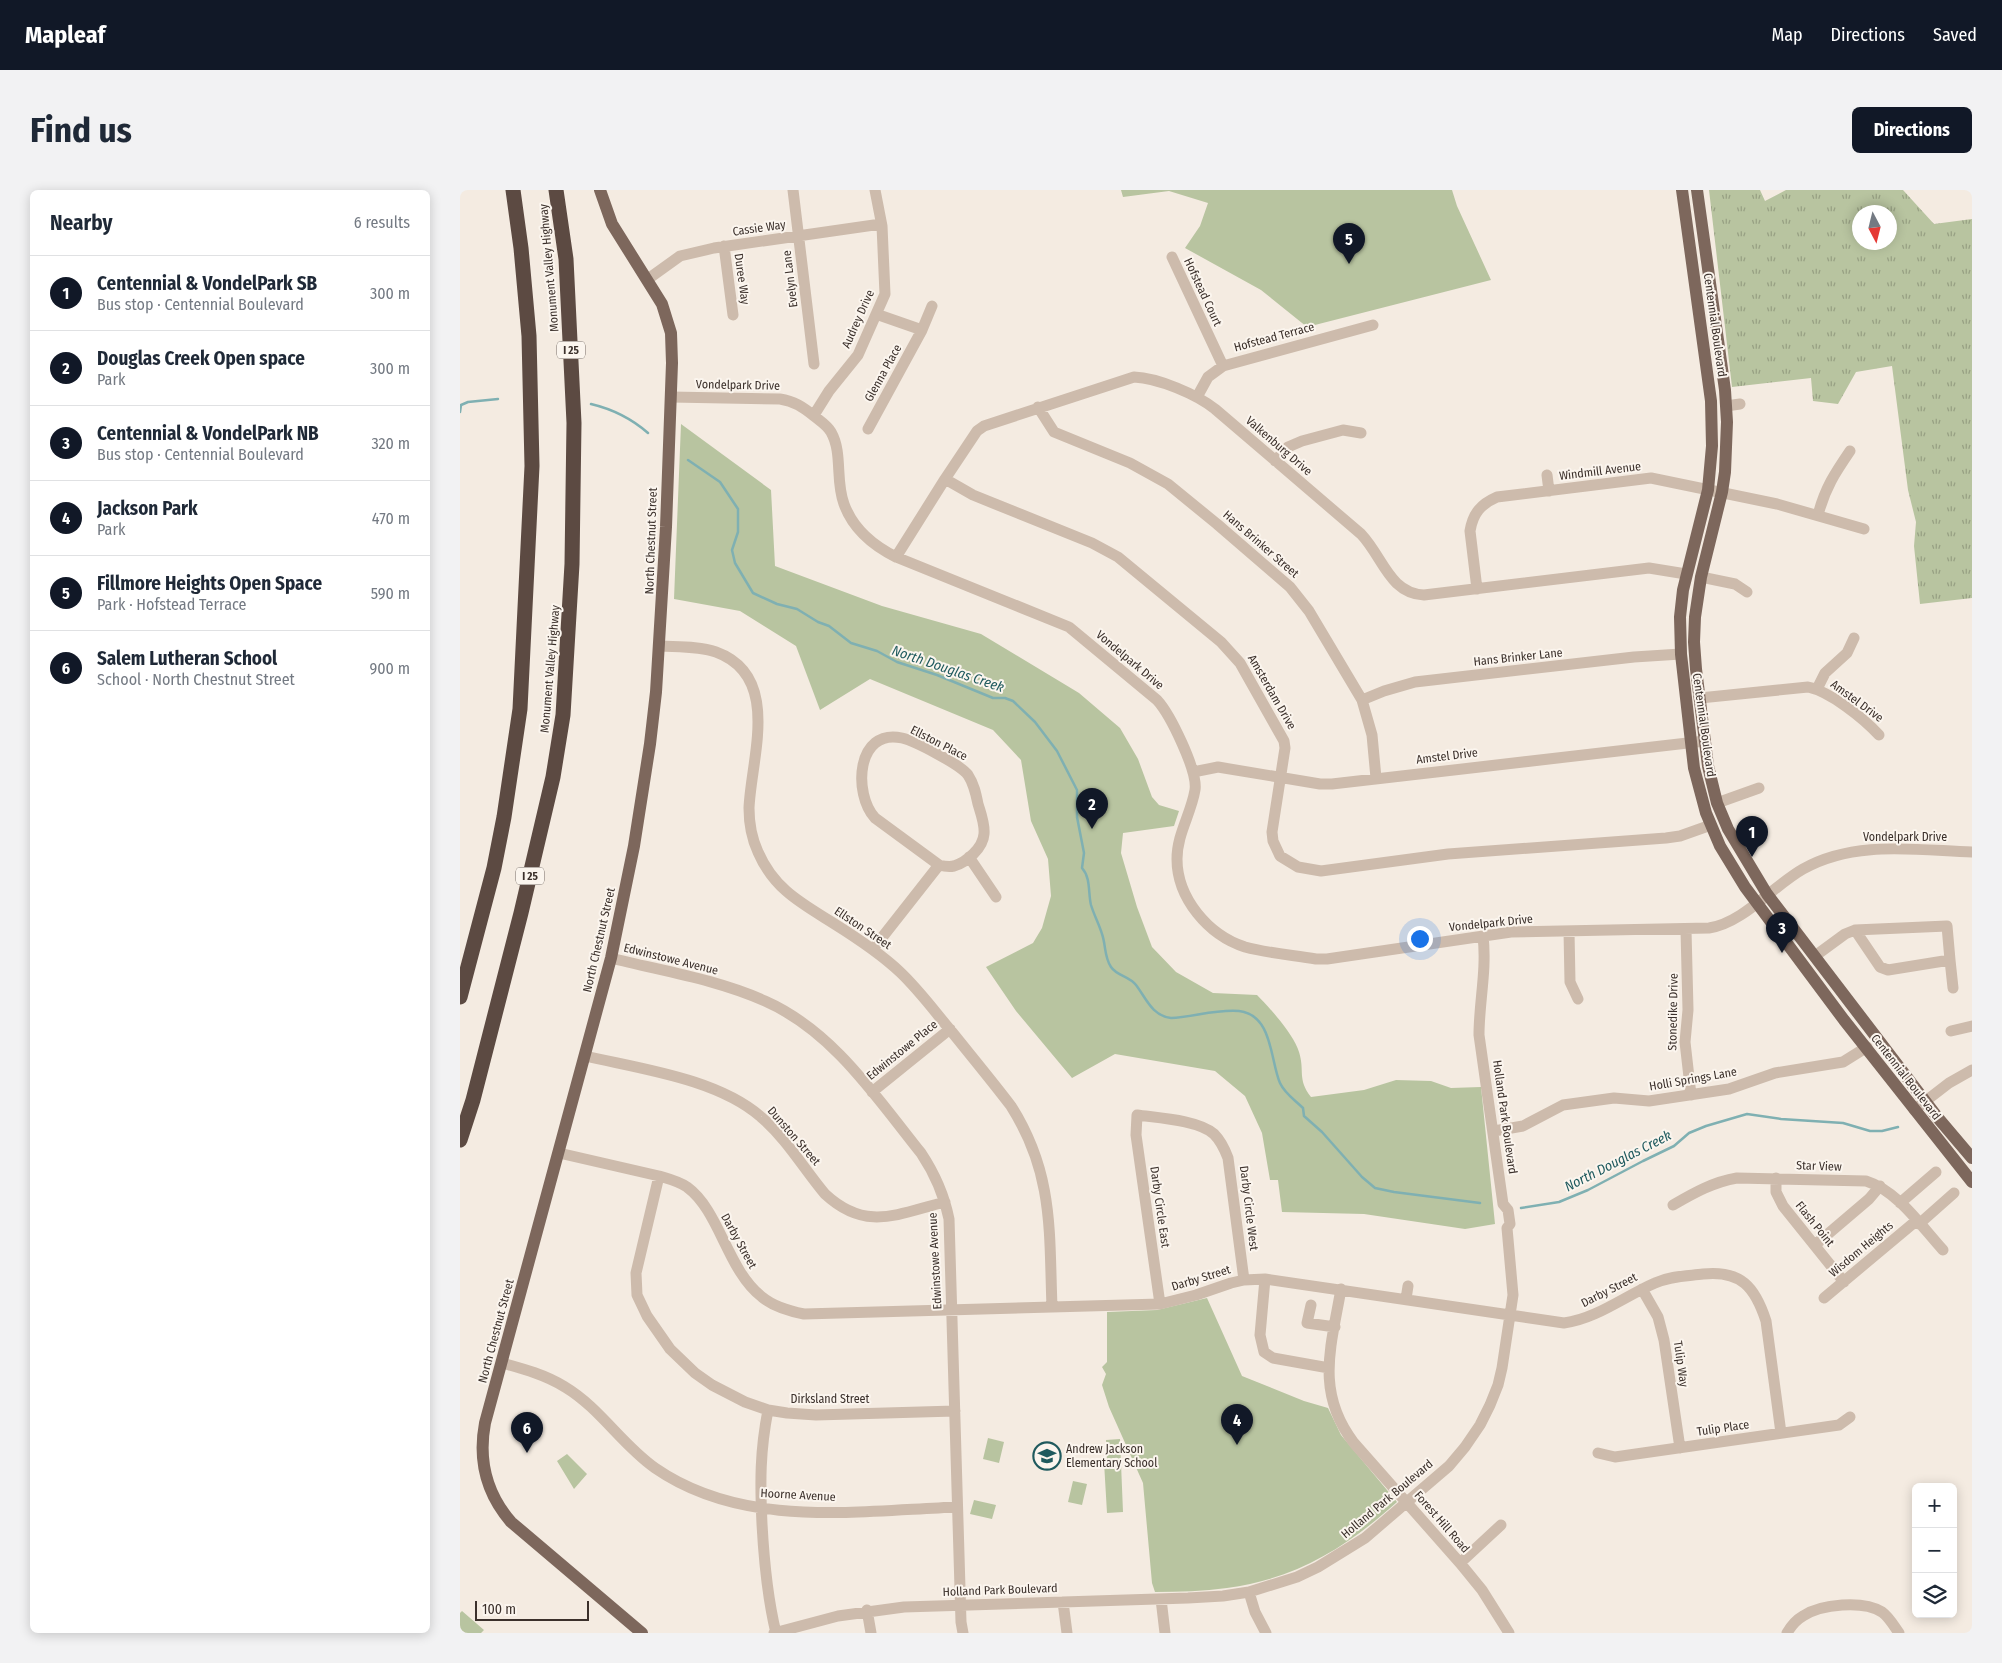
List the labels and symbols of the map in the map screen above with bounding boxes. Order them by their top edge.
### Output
street label: Monument Valley Highway [536,203,562,333]
north arrow [1852,205,1897,250]
street label: Cassie Way [732,217,787,239]
pin: 5 [1333,223,1365,264]
street label: Evelyn Lane [780,250,800,308]
street label: Duree Way [731,253,753,306]
street label: Hofstead Court [1181,256,1225,328]
street label: Centennial Boulevard [1701,272,1729,378]
street label: Audrey Drive [839,288,877,350]
street label: Hofstead Terrace [1232,320,1316,354]
road number: I 25 [557,342,585,358]
street label: Glenna Place [862,342,904,404]
street label: Vondelpark Drive [696,377,780,393]
street label: Valkenburg Drive [1243,414,1315,479]
street label: Windmill Avenue [1558,459,1642,483]
street label: North Chestnut Street [642,487,660,595]
street label: Hans Brinker Street [1220,507,1302,581]
street label: Monument Valley Highway [537,604,563,734]
street label: Vondelpark Drive [1093,628,1167,692]
water label: North Douglas Creek [890,642,1006,696]
street label: Hans Brinker Lane [1473,645,1563,669]
street label: Amsterdam Drive [1245,652,1299,732]
street label: Centennial Boulevard [1690,672,1718,778]
street label: Amstel Drive [1828,677,1886,725]
street label: Ellston Place [908,723,970,763]
street label: Amstel Drive [1416,745,1479,767]
pin: 2 [1076,788,1108,829]
pin: 1 [1736,816,1768,857]
street label: Vondelpark Drive [1863,830,1947,844]
road number: I 25 [516,868,544,884]
street label: North Chestnut Street [580,886,618,994]
street label: Ellston Street [832,904,894,952]
street label: Vondelpark Drive [1448,912,1534,934]
pin: 3 [1766,912,1798,953]
your location [1407,926,1433,952]
street label: Edwinstowe Avenue [622,940,720,978]
street label: Stonedike Drive [1665,973,1681,1051]
street label: Edwinstowe Place [864,1017,940,1083]
street label: Centennial Boulevard [1868,1031,1944,1123]
street label: Holland Park Boulevard [1490,1059,1520,1175]
street label: Holli Springs Lane [1648,1064,1738,1094]
street label: Dunston Street [765,1104,823,1168]
water label: North Douglas Creek [1562,1127,1674,1195]
street label: Star View [1796,1158,1842,1174]
street label: Darby Circle West [1237,1165,1261,1251]
street label: Darby Circle East [1147,1166,1173,1249]
street label: Flash Point [1793,1199,1837,1249]
street label: Darby Street [718,1211,760,1271]
street label: Edwinstowe Avenue [925,1212,945,1310]
street label: Wisdom Heights [1826,1218,1896,1280]
street label: Darby Street [1170,1262,1232,1294]
street label: Darby Street [1579,1270,1639,1310]
street label: North Chestnut Street [475,1277,517,1384]
street label: Tulip Way [1671,1340,1691,1389]
street label: Dirksland Street [791,1392,870,1406]
pin: 4 [1221,1404,1253,1445]
pin: 6 [511,1412,543,1453]
street label: Tulip Place [1696,1417,1750,1439]
school or university icon: Andrew Jackson Elementary School [1032,1441,1062,1471]
place label: Andrew Jackson Elementary School [1066,1442,1157,1470]
street label: Holland Park Boulevard [1338,1457,1436,1541]
street label: Hoorne Avenue [760,1486,836,1504]
street label: Forest Hill Road [1411,1488,1473,1556]
street label: Holland Park Boulevard [942,1581,1058,1599]
scale bar [475,1598,589,1621]

